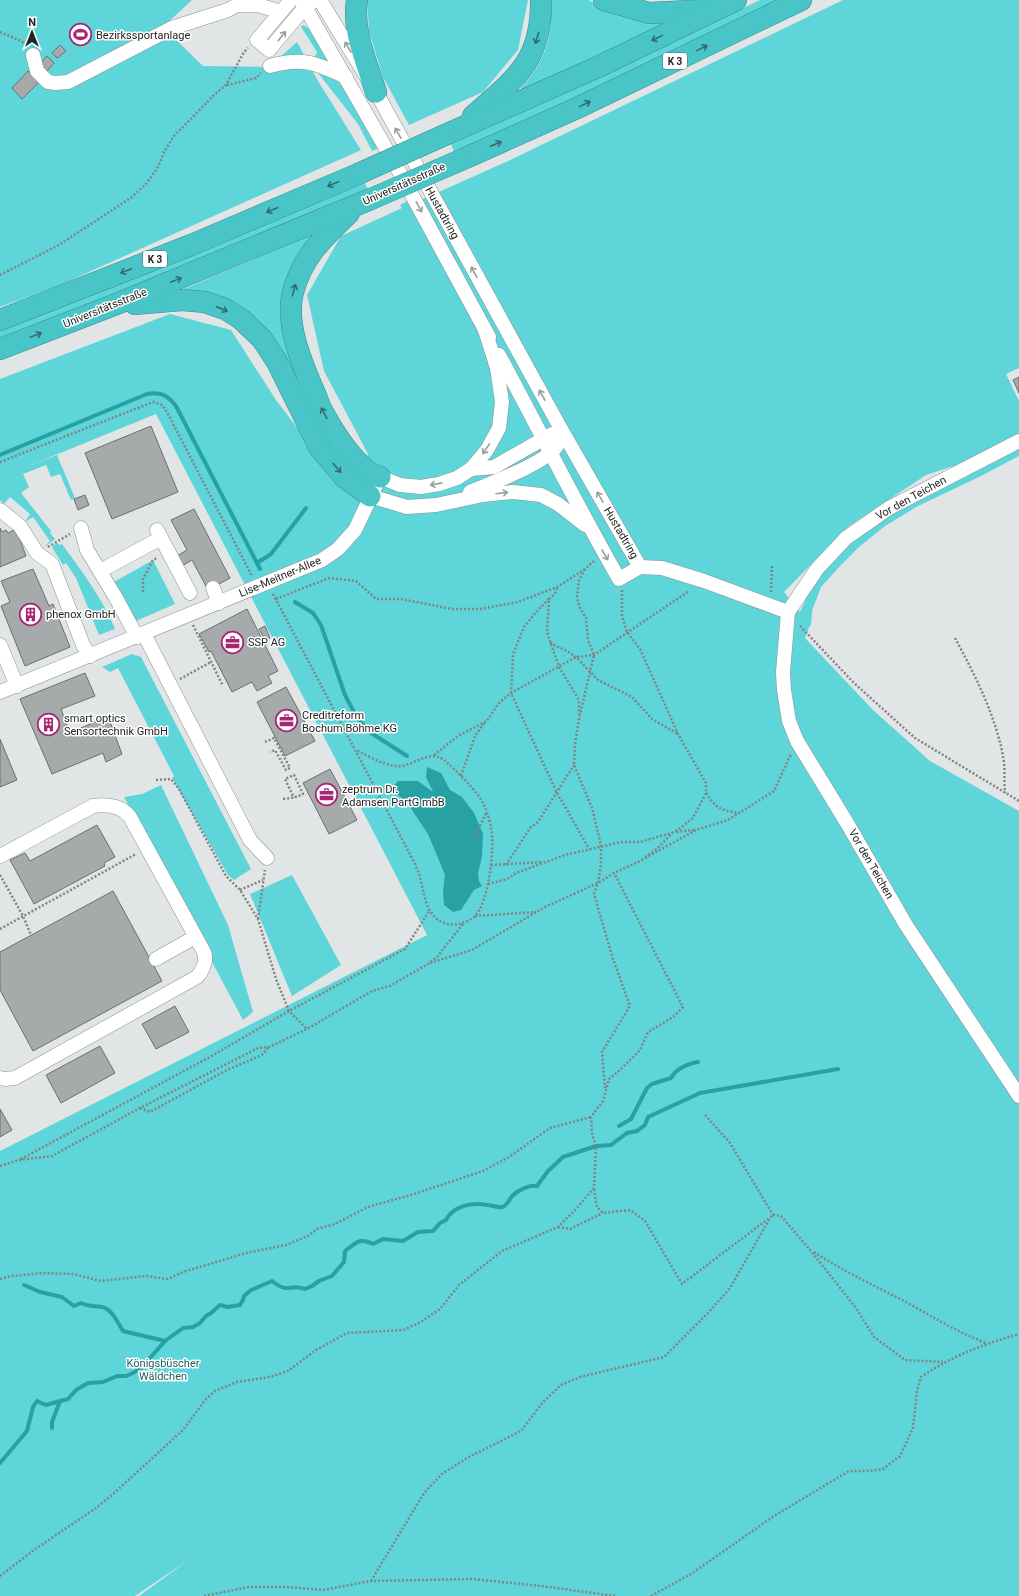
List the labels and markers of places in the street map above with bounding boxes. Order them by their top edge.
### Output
sports icon: Bezirkssportanlage [68,22,94,48]
place label: Bezirkssportanlage [96,29,190,42]
building icon: phenox GmbH [18,601,44,627]
place label: phenox GmbH [46,608,116,621]
office icon: SSP AG [220,629,246,655]
place label: SSP AG [248,636,285,649]
office icon: Creditreform Bochum Böhme KG [273,708,299,734]
place label: Creditreform Bochum Böhme KG [302,709,397,735]
building icon: smart optics Sensortechnik GmbH [36,711,62,737]
place label: smart optics Sensortechnik GmbH [64,712,168,738]
office icon: zeptrum Dr. Adamsen PartG mbB [313,782,339,808]
place label: zeptrum Dr. Adamsen PartG mbB [342,783,445,809]

